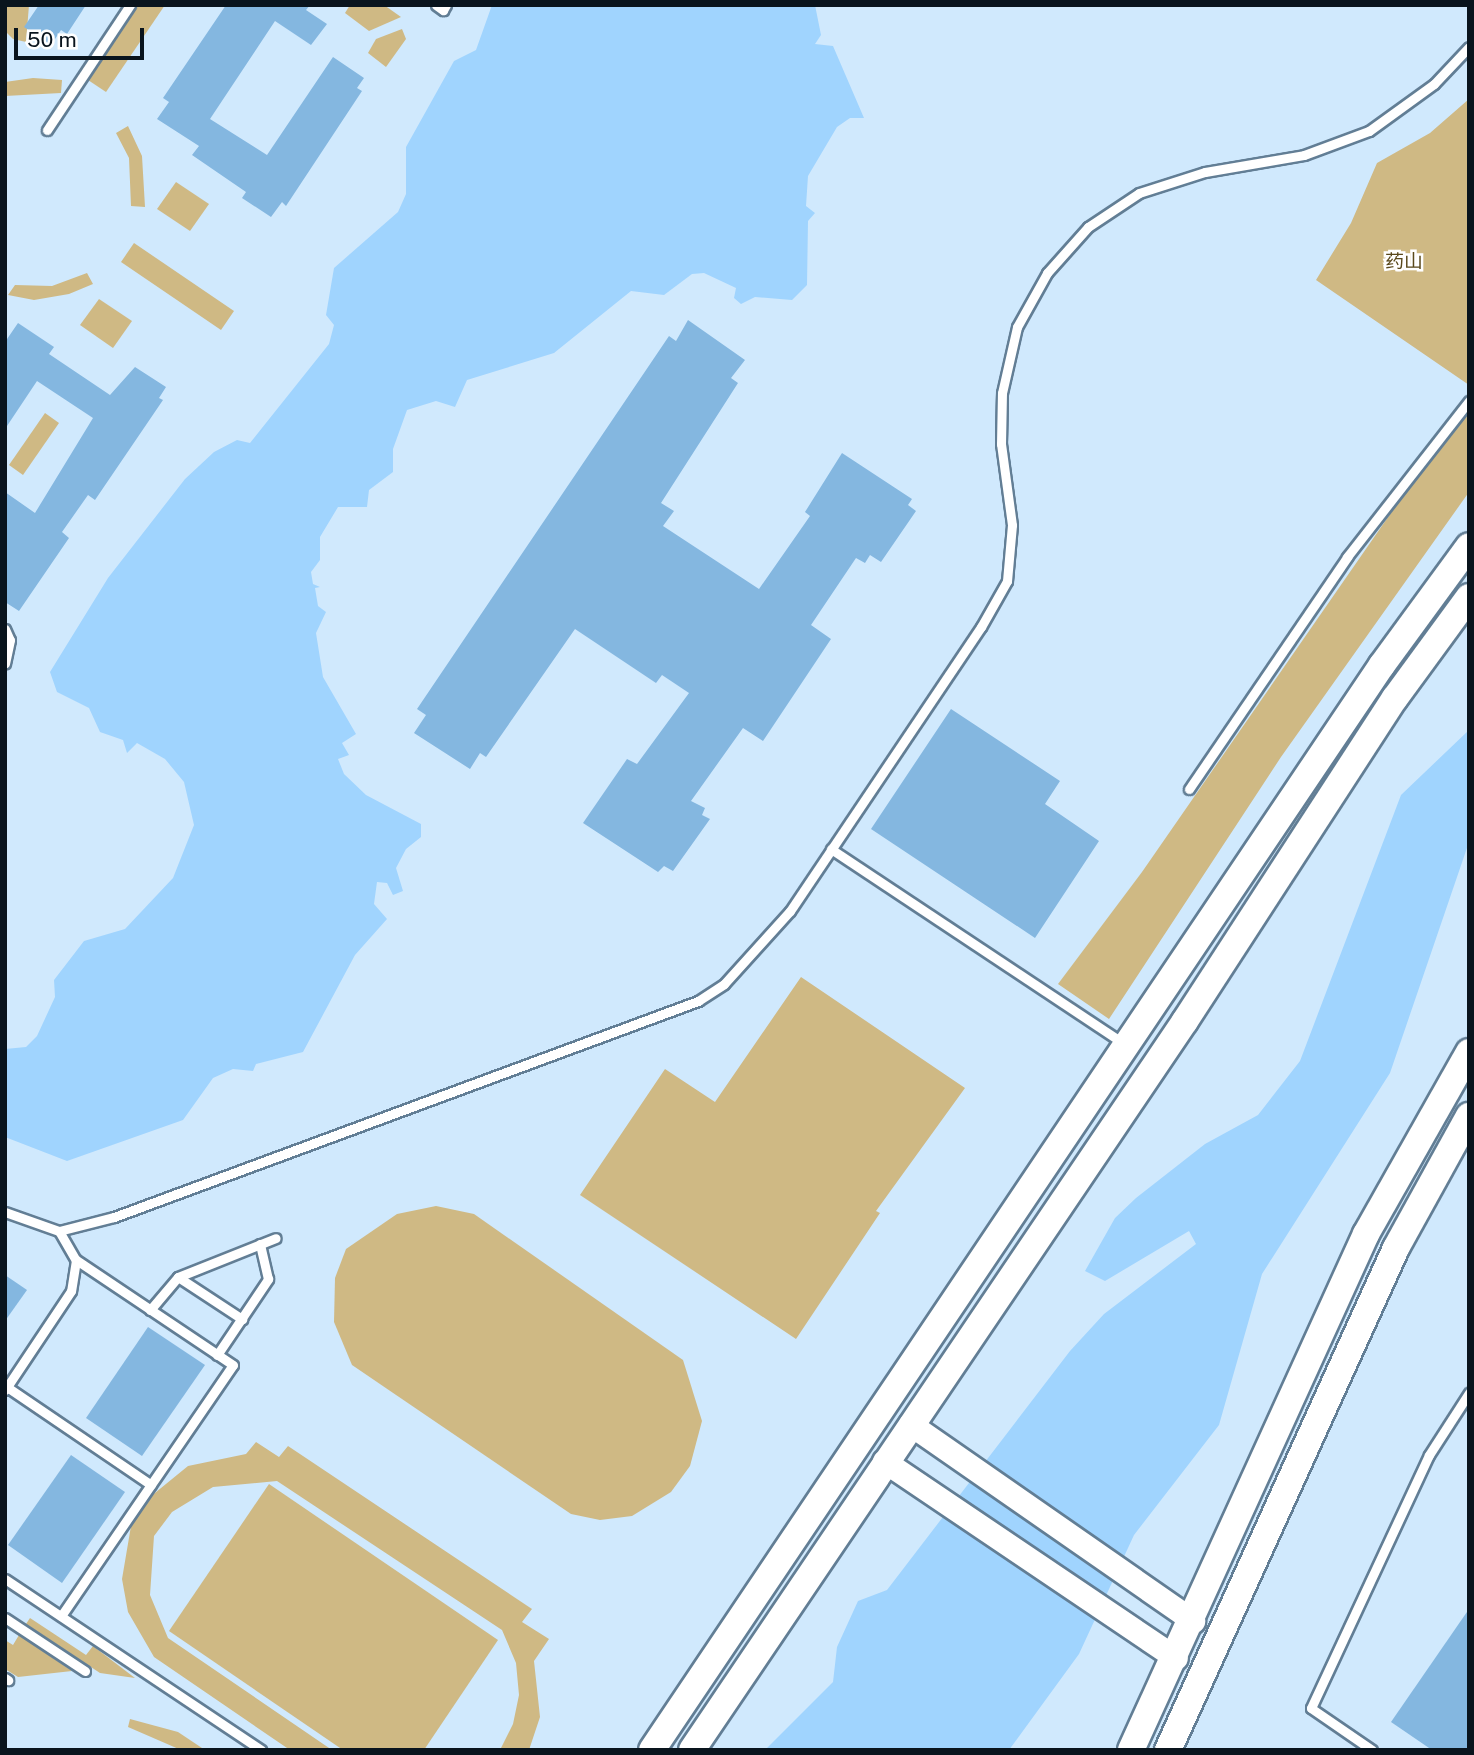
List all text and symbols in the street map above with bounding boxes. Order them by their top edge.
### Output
scale bar [18,14,147,58]
text: 50 m [27,27,77,52]
park label: 药山 [1385,251,1423,273]

